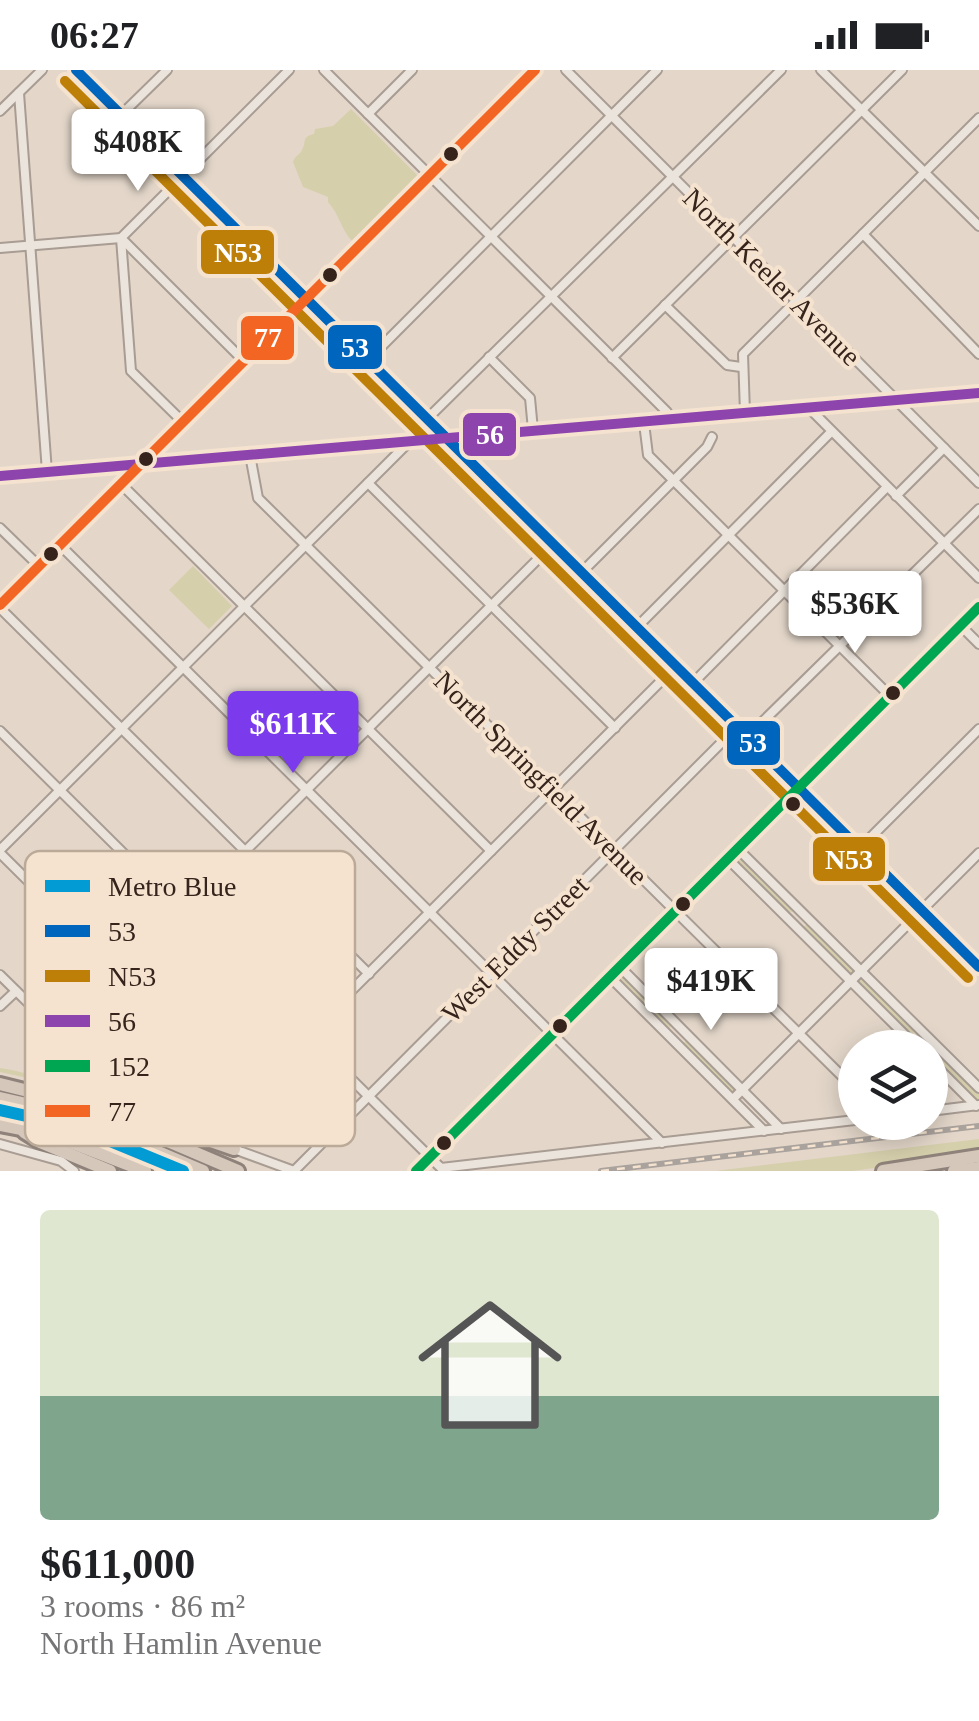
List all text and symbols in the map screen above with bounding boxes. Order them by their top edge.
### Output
text: 06:27 [50,14,139,56]
pin: $408K [68,109,208,194]
text: $408K [94,123,182,159]
unlabelled marker [441,144,461,164]
street label: North Keeler Avenue [677,182,867,372]
line badge: N53 [199,228,276,276]
text: N53 [214,237,262,268]
unlabelled marker [320,265,340,285]
line badge: 77 [239,314,296,362]
text: 77 [254,322,282,353]
line badge: 53 [326,323,384,371]
text: 53 [341,332,369,363]
line badge: 56 [461,411,518,458]
text: 56 [476,419,504,450]
unlabelled marker [136,449,156,469]
unlabelled marker [41,544,61,564]
pin: $536K [785,571,925,656]
text: $536K [811,585,899,621]
street label: North Springfield Avenue [428,665,654,891]
unlabelled marker [883,683,903,703]
pin: $611K [223,691,363,776]
text: $611K [249,705,337,741]
line badge: 53 [725,719,782,767]
text: 53 [739,727,767,758]
unlabelled marker [783,794,803,814]
line badge: N53 [811,835,887,883]
text: N53 [825,844,873,875]
legend [25,851,355,1146]
street label: West Eddy Street [436,869,595,1028]
text: Metro Blue [108,871,236,902]
unlabelled marker [673,894,693,914]
text: 53 [108,916,136,947]
pin: $419K [641,948,781,1033]
text: N53 [108,961,156,992]
text: $419K [667,962,755,998]
text: 56 [108,1006,136,1037]
unlabelled marker [550,1016,570,1036]
map controls [838,1030,948,1140]
button: layers [838,1030,948,1140]
text: 152 [108,1051,150,1082]
text: 77 [108,1096,136,1127]
unlabelled marker [434,1133,454,1153]
icon: home [400,1275,580,1455]
text: $611,000 [40,1541,195,1587]
text: 3 rooms · 86 m² [40,1588,245,1624]
text: North Hamlin Avenue [40,1625,322,1661]

